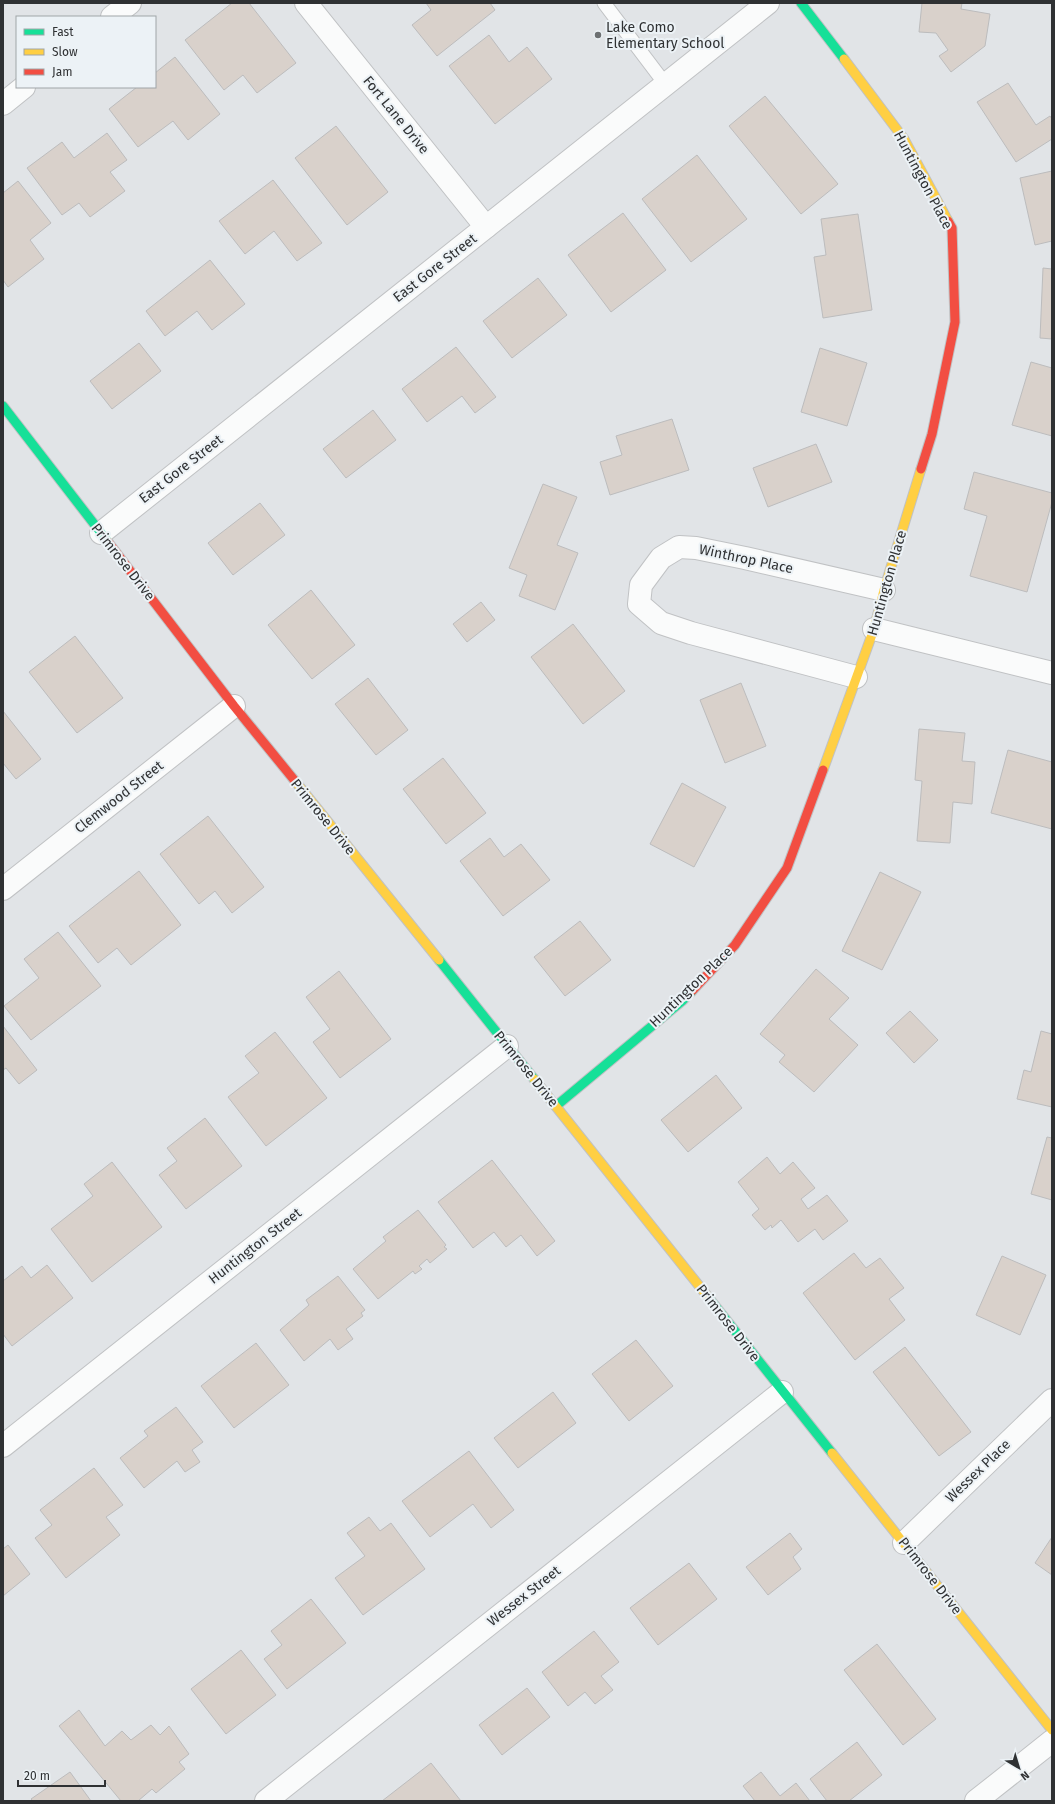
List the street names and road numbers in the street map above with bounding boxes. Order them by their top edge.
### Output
street label: Fort Lane Drive [359,73,433,157]
street label: Huntington Place [890,128,956,232]
street label: East Gore Street [390,230,481,306]
street label: East Gore Street [136,431,227,507]
street label: Primrose Drive [88,520,158,604]
street label: Huntington Place [864,528,910,638]
street label: Winthrop Place [697,541,795,577]
street label: Clemwood Street [71,757,167,837]
street label: Primrose Drive [287,775,359,859]
street label: Huntington Place [646,943,736,1031]
street label: Primrose Drive [490,1027,562,1111]
street label: Huntington Street [205,1204,306,1288]
street label: Primrose Drive [693,1281,763,1365]
street label: Wessex Place [942,1436,1014,1506]
street label: Primrose Drive [895,1534,965,1618]
street label: Wessex Street [484,1562,565,1630]

